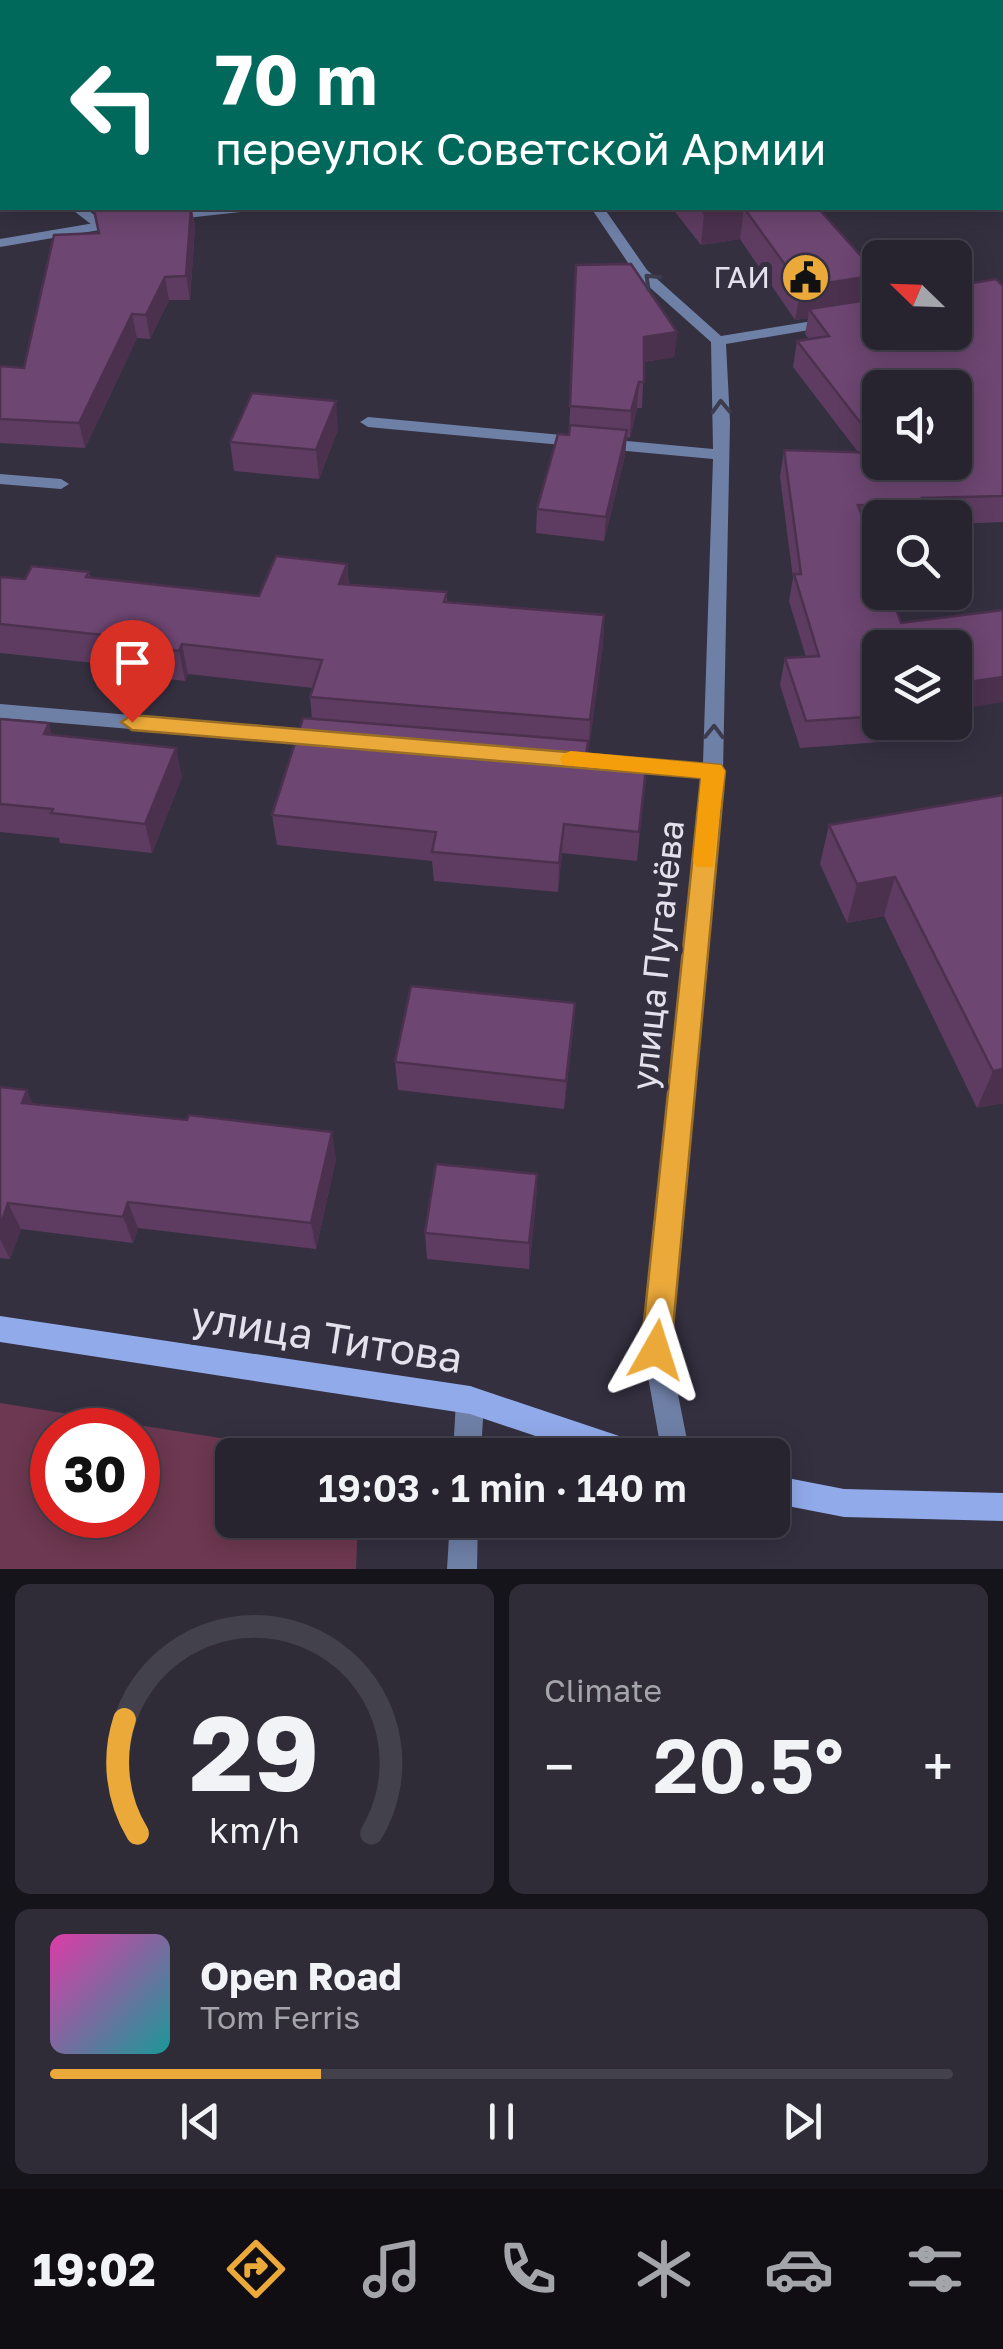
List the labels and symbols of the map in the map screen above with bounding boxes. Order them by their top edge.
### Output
north arrow [862,240,972,350]
public building icon: ГАИ [779,251,831,303]
place label: ГАИ [713,259,770,295]
one-way arrow [645,274,663,292]
one-way arrow [711,399,732,415]
pin [90,620,175,723]
one-way arrow [704,724,725,740]
street label: улица Пугачёва [622,818,692,1092]
street label: улица Титова [188,1290,466,1382]
position arrow [604,1298,708,1402]
speed limit sign: 30 [30,1408,160,1538]

